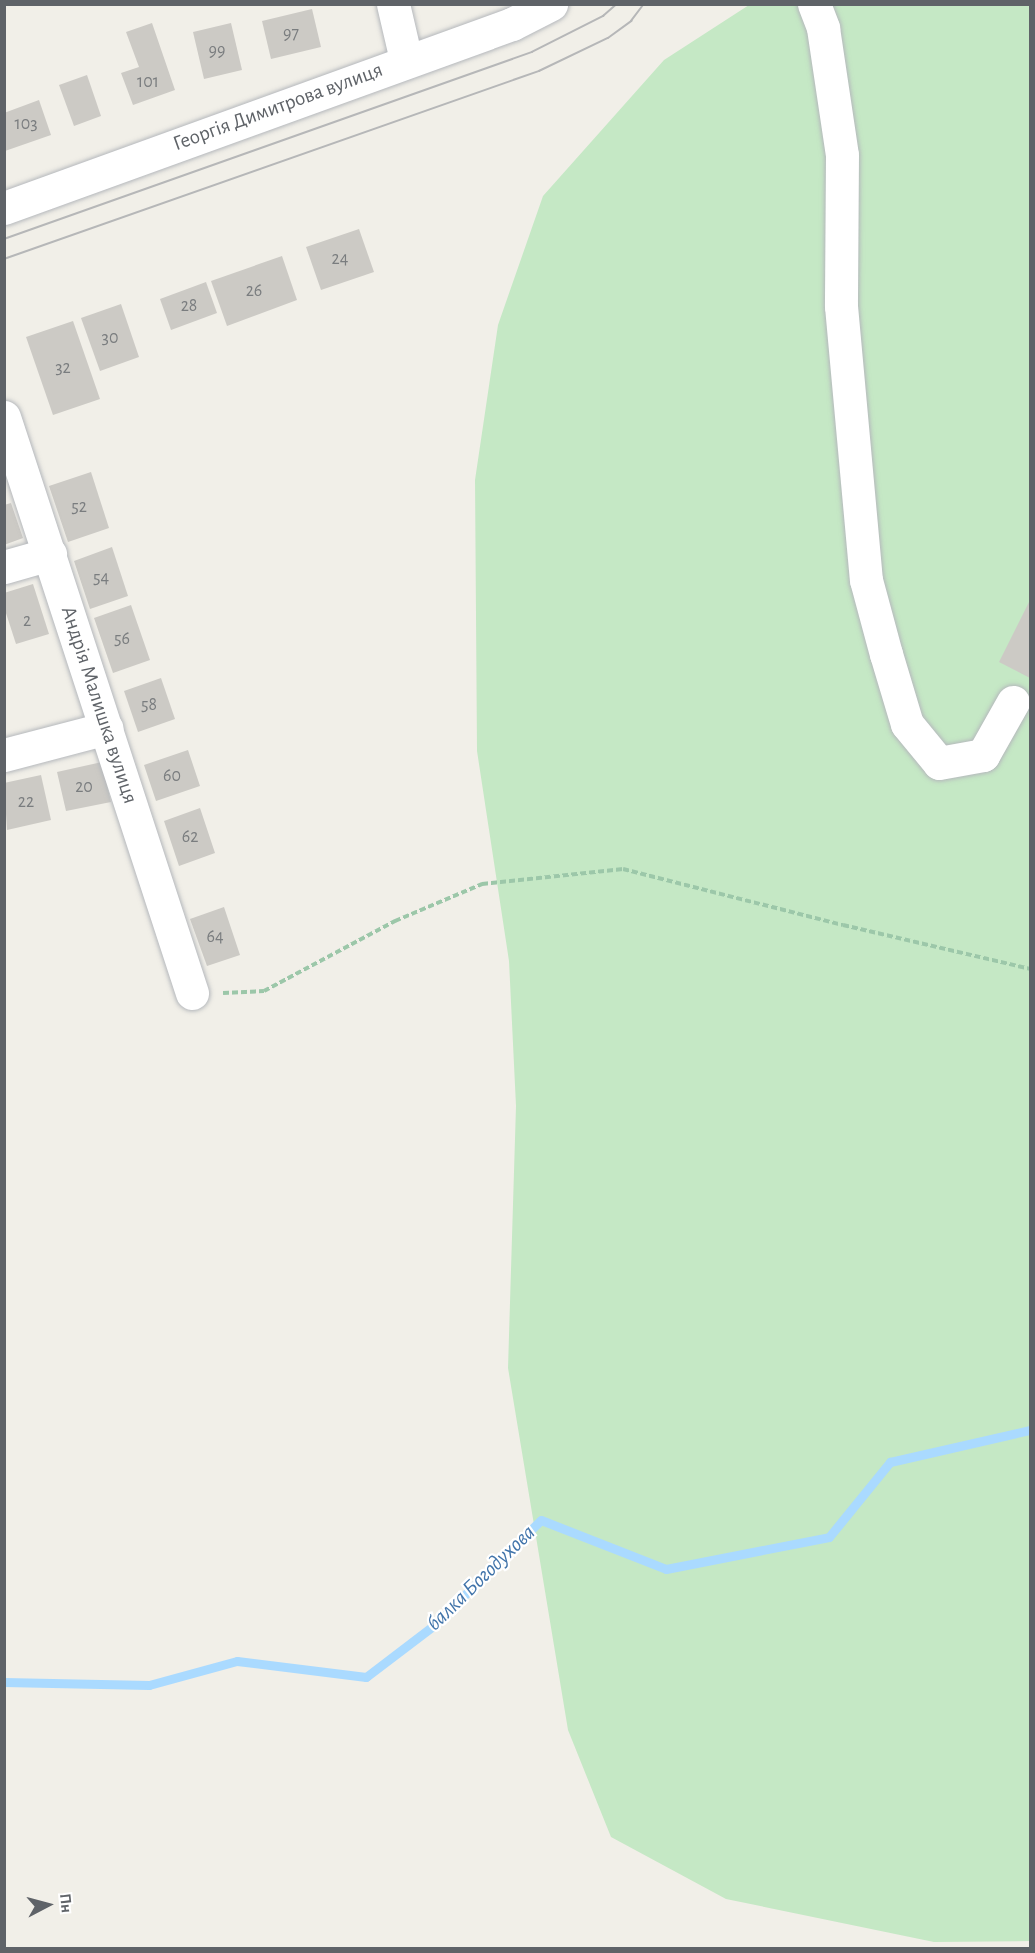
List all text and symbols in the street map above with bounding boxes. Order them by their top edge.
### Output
house number: 97 [283,23,299,45]
house number: 99 [209,40,225,62]
street label: Георгія Димитрова вулиця [170,57,386,157]
house number: 101 [137,71,159,93]
house number: 103 [14,113,38,135]
house number: 24 [332,248,348,270]
house number: 26 [246,280,262,302]
house number: 28 [181,295,197,317]
house number: 30 [102,327,118,349]
house number: 32 [55,357,71,379]
house number: 52 [71,496,87,518]
house number: 54 [93,567,109,589]
street label: Андрія Малишка вулиця [55,603,143,807]
house number: 2 [23,610,31,632]
house number: 56 [114,628,130,650]
house number: 58 [141,694,157,716]
house number: 60 [163,765,181,787]
house number: 20 [75,776,93,798]
house number: 22 [18,791,34,813]
house number: 62 [182,826,198,848]
house number: 64 [206,926,224,948]
water label: балка Богодухова [421,1520,541,1636]
north arrow [18,1875,78,1935]
text: Пн [57,1893,75,1914]

